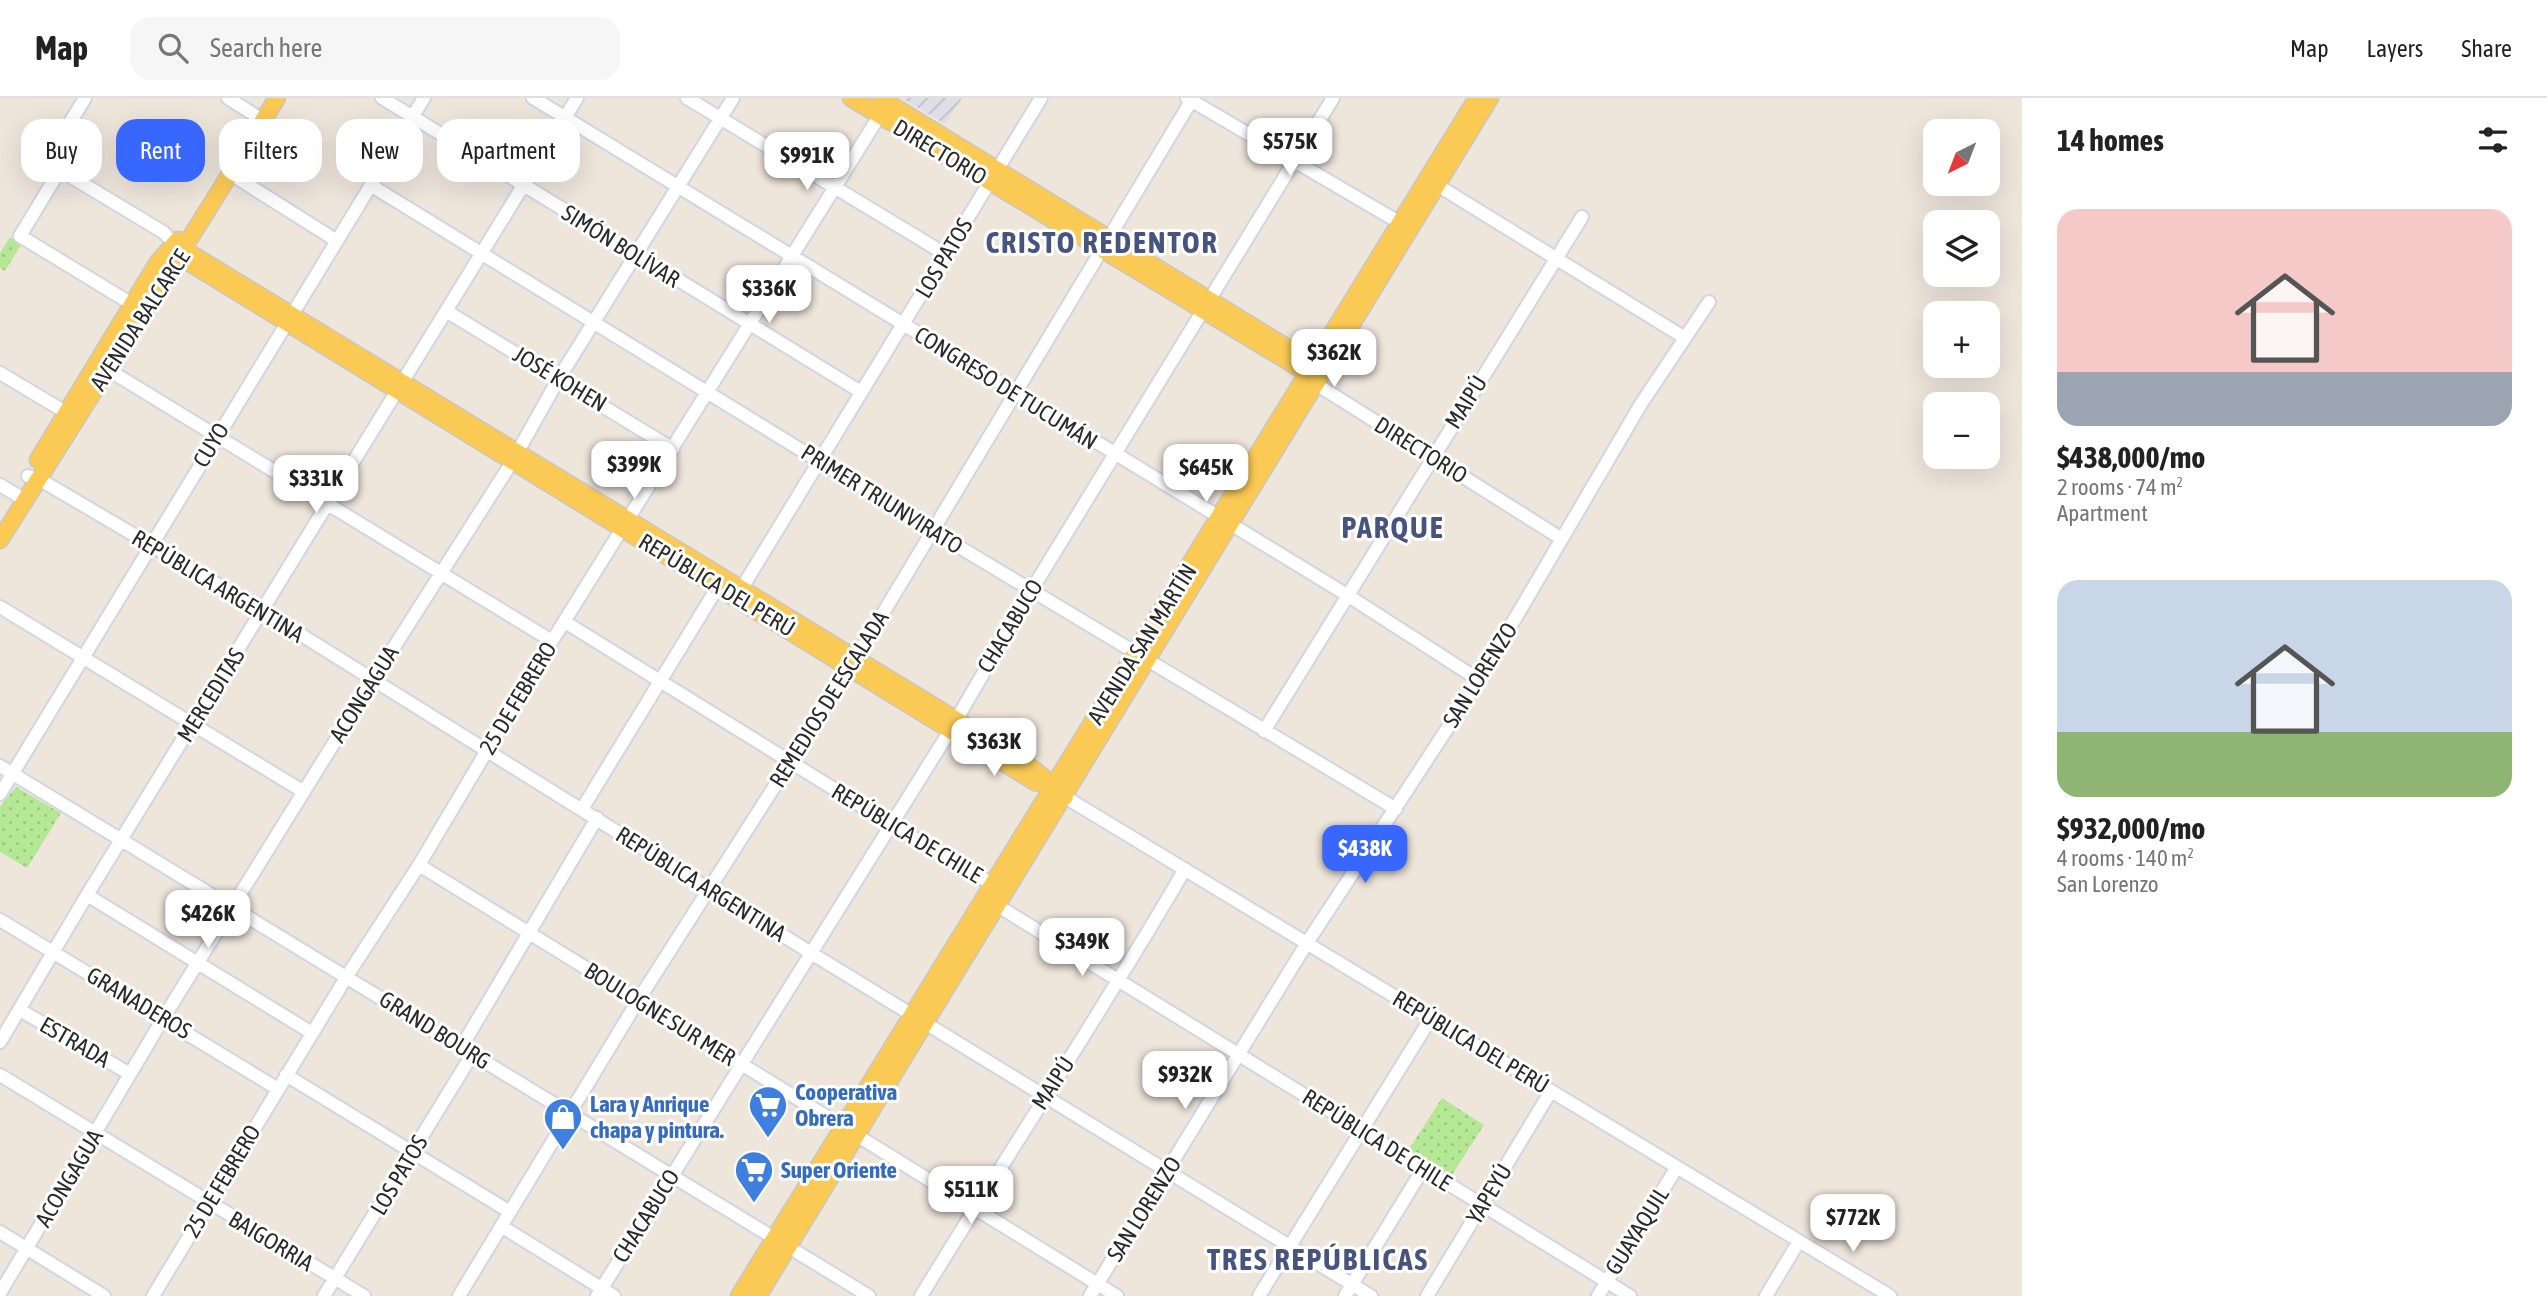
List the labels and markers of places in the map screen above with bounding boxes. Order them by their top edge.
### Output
pin: $575K [1241,118,1339,178]
pin: $991K [758,132,856,192]
pin: $336K [720,266,818,325]
pin: $362K [1285,330,1383,389]
pin: $399K [585,442,683,501]
pin: $645K [1157,444,1255,504]
pin: $331K [267,456,365,515]
pin: $363K [945,718,1043,778]
pin: $438K [1316,826,1414,885]
pin: $426K [159,890,257,950]
pin: $349K [1033,918,1131,978]
pin: $932K [1136,1052,1234,1111]
place label: Cooperativa Obrera [795,1079,897,1131]
supermarket icon: Cooperativa Obrera [747,1084,789,1139]
place label: Lara y Anrique chapa y pintura. [590,1091,724,1143]
shop icon: Lara y Anrique chapa y pintura. [542,1096,584,1151]
supermarket icon: Super Oriente [733,1149,775,1204]
place label: Super Oriente [781,1157,897,1183]
pin: $511K [922,1166,1020,1226]
pin: $772K [1804,1194,1902,1254]

